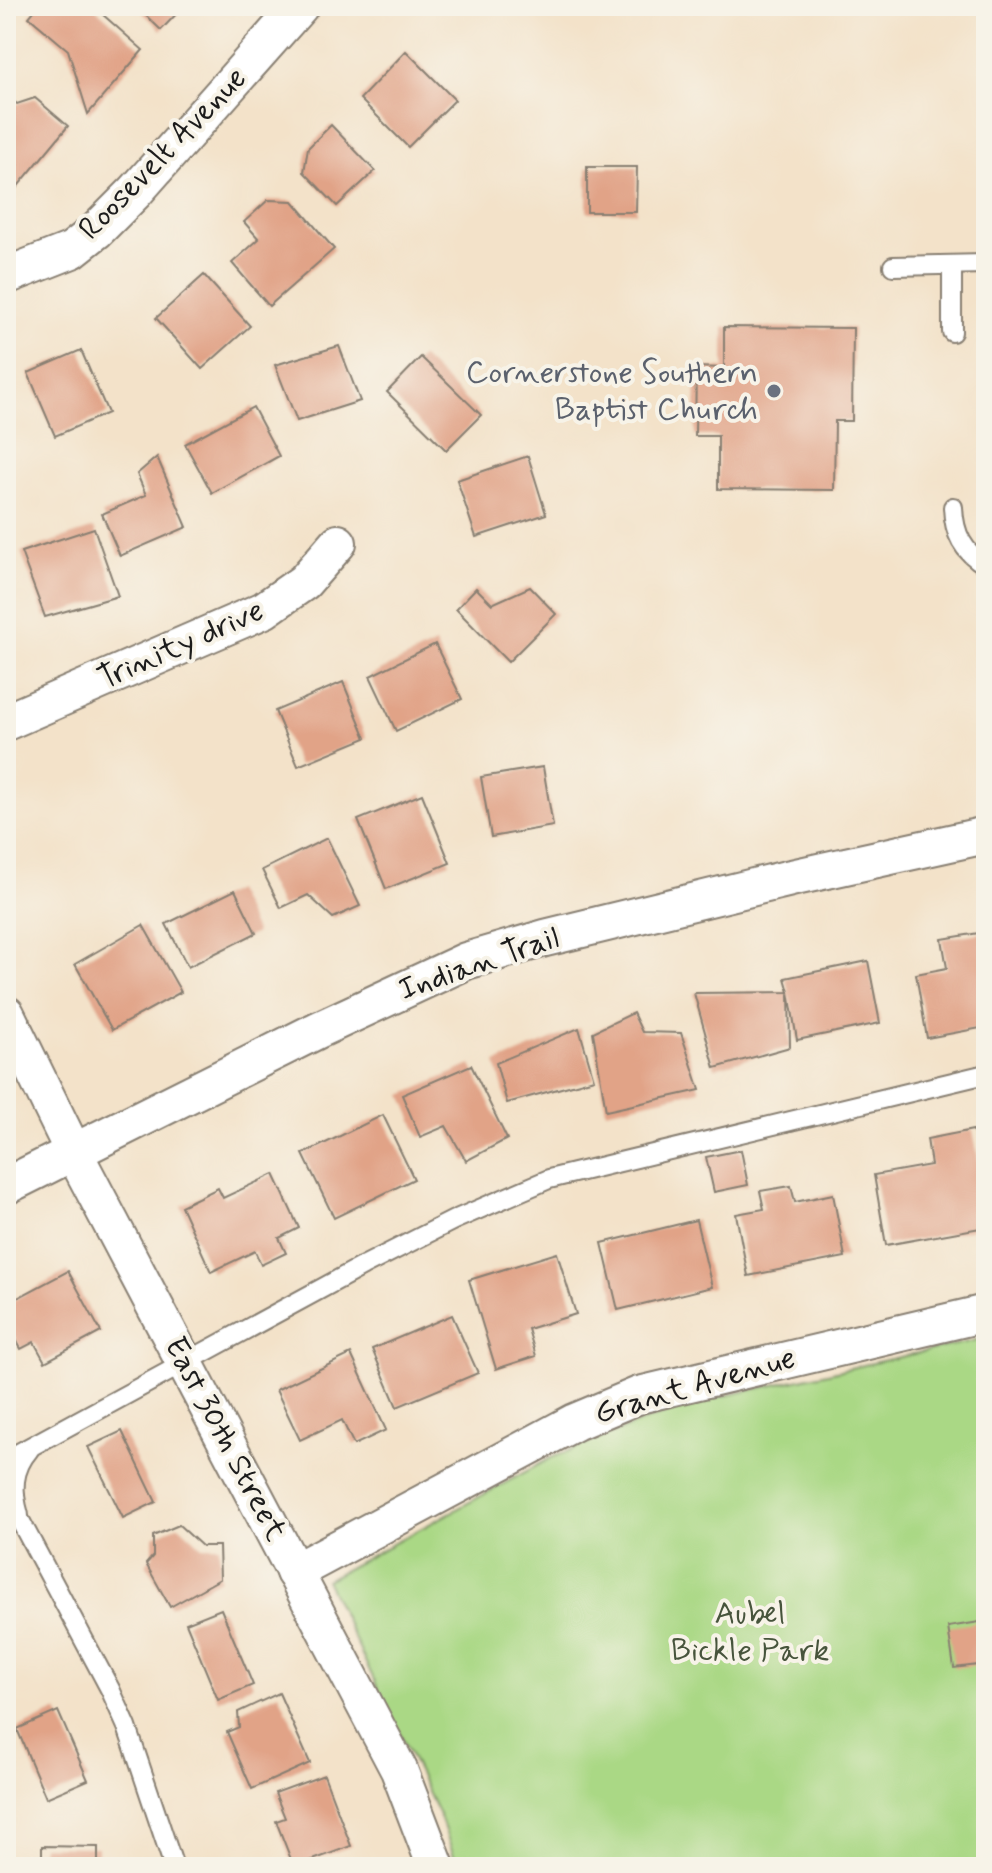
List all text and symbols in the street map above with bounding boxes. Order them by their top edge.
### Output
street label: Roosevelt Avenue [70,58,256,250]
place label: Cornerstone Southern Baptist Church [466,352,758,431]
marker: Cornerstone Southern Baptist Church [765,382,783,400]
street label: Trinity drive [91,590,271,700]
street label: Indian Trail [393,917,565,1011]
street label: East 30th Street [154,1330,296,1548]
street label: Grant Avenue [590,1337,800,1435]
park label: Aubel Bickle Park [671,1593,829,1672]

